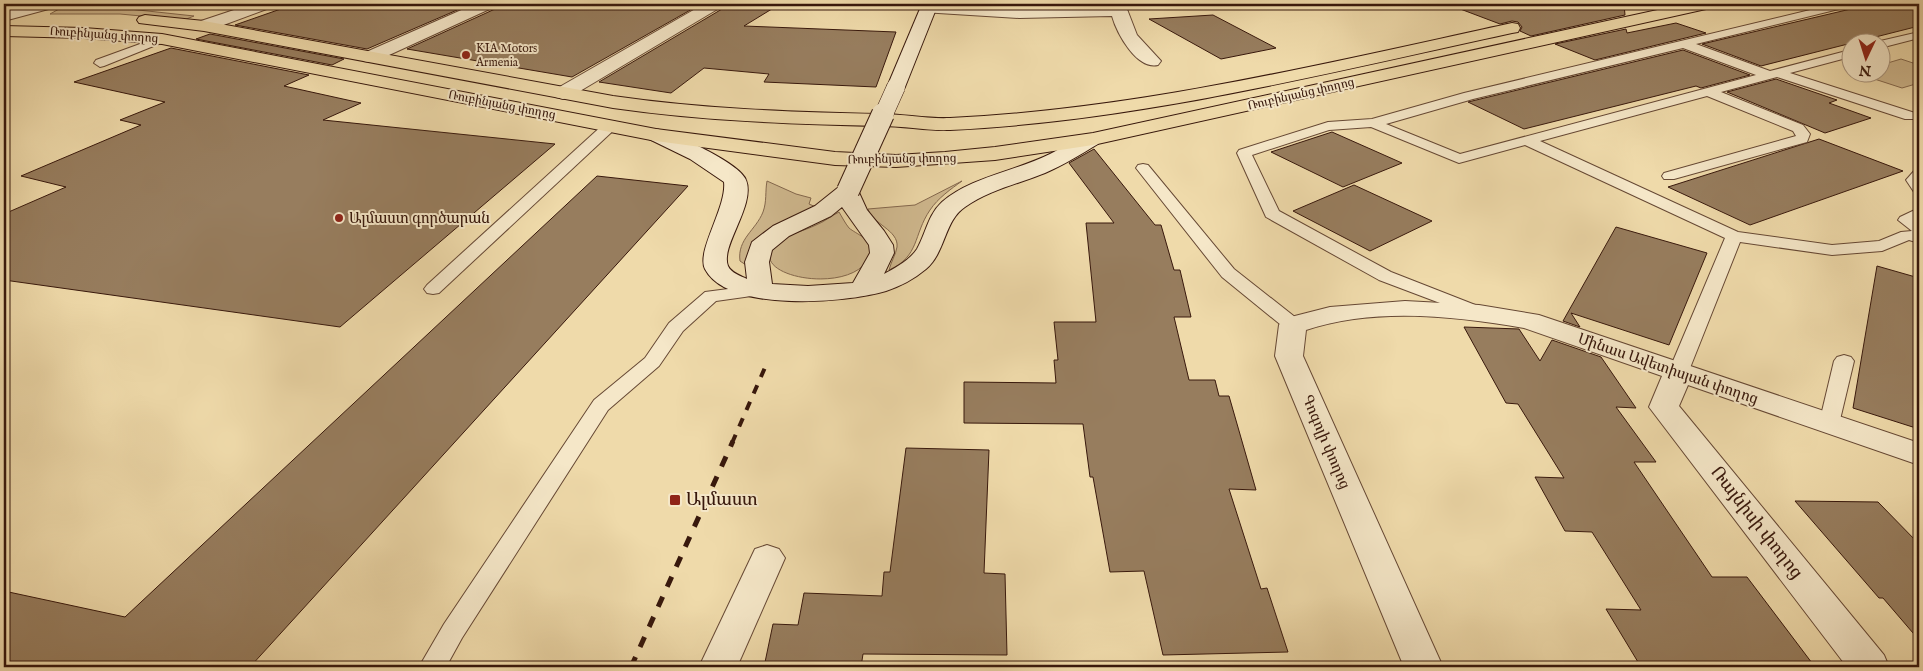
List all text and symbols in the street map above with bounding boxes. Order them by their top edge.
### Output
street label: Ռուբինյանց փողոց [49,24,159,46]
north arrow [1840,32,1890,82]
place label: KIA Motors Armenia [475,41,537,70]
marker: KIA Motors Armenia [460,49,472,61]
text: N [1858,61,1873,79]
street label: Ռուբինյանց փողոց [1246,74,1356,114]
street label: Ռուբինյանց փողոց [447,87,557,123]
street label: Ռուբինյանց փողոց [847,151,957,167]
place label: Ալմաստ գործարան [349,209,490,228]
marker: Ալմաստ գործարան [333,212,345,224]
street label: Մինաս Ավետիսյան փողոց [1575,329,1761,409]
street label: Գոգոլի փողոց [1298,392,1354,492]
street label: Ռայնիսի փողոց [1705,462,1807,584]
place label: Ալմաստ [686,489,758,512]
marker: Ալմաստ [668,493,682,507]

